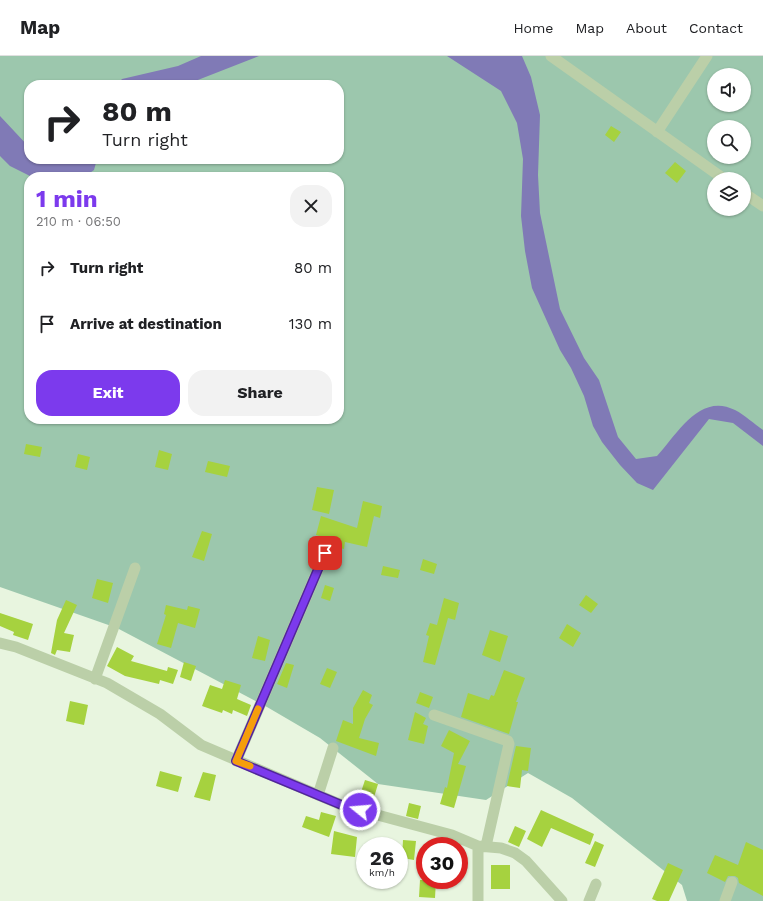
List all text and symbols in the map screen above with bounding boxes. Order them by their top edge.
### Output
text: Map [20,16,60,39]
text: Home [513,20,553,36]
text: Map [575,20,604,36]
text: About [626,20,667,36]
text: Contact [689,20,743,36]
map controls [707,68,751,216]
button: sound [707,68,751,112]
text: 80 m [102,95,172,128]
icon: right [36,96,88,148]
button: search [707,120,751,164]
text: Turn right [102,129,188,150]
button: layers [707,172,751,216]
text: 1 min [36,185,98,213]
button: close [290,185,332,227]
text: 210 m · 06:50 [36,214,121,229]
icon: right [36,257,58,279]
text: Turn right [70,259,143,277]
text: 80 m [294,259,332,277]
icon: arrive [36,313,58,335]
text: Arrive at destination [70,315,222,333]
text: 130 m [289,315,332,333]
button: Exit [36,370,180,416]
button: Share [188,370,332,416]
pin [308,536,342,570]
icon: arrive [314,542,336,564]
position arrow [339,789,381,831]
speed limit sign: 30 [416,837,468,889]
text: 26 [370,846,394,870]
text: km/h [369,867,395,878]

